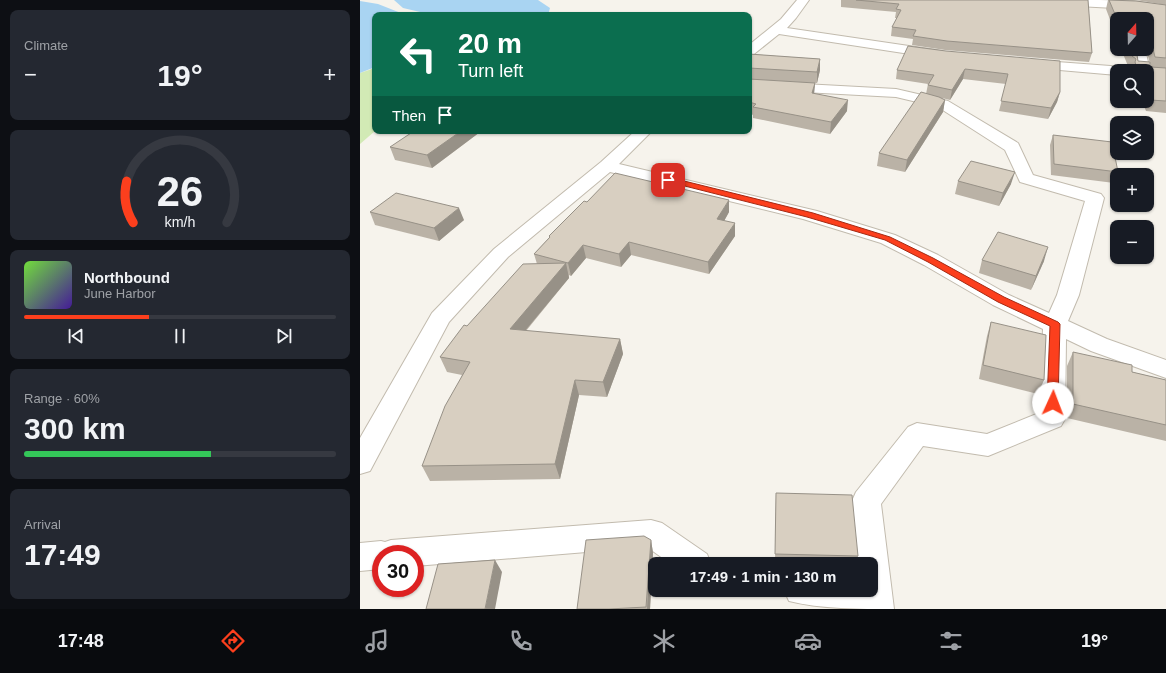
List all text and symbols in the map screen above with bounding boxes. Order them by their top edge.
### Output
north arrow [1110,12,1154,56]
map controls [1110,12,1154,264]
icon: left [392,28,444,80]
text: 20 m [458,28,522,59]
text: Climate [24,38,68,53]
text: 19° [157,59,203,92]
text: Turn left [458,61,523,81]
text: − [24,62,37,87]
text: + [323,62,336,87]
button: search [1110,64,1154,108]
icon: arrive [434,104,456,126]
text: Then [392,107,426,124]
button: layers [1110,116,1154,160]
pin [651,163,685,197]
text: 26 [157,167,203,214]
button: + [1110,168,1154,212]
icon: arrive [657,169,679,191]
text: km/h [165,213,196,229]
button: − [1110,220,1154,264]
text: Northbound [84,269,170,286]
text: June Harbor [84,286,156,301]
icon: previous [65,325,87,347]
icon: pause [169,325,191,347]
icon: next [273,325,295,347]
position arrow [1032,382,1074,424]
text: Range · 60% [24,391,100,406]
text: 300 km [24,412,126,445]
text: Arrival [24,517,61,532]
text: 17:49 [24,538,101,571]
speed limit sign: 30 [372,545,424,597]
text: 17:49 · 1 min · 130 m [690,568,836,585]
icon: directions [219,627,247,655]
icon: music [363,627,391,655]
icon: phone [507,627,535,655]
icon: climate [650,627,678,655]
icon: car [794,627,822,655]
icon: filters [937,627,965,655]
text: 17:48 [58,631,104,651]
text: 19° [1081,631,1108,651]

